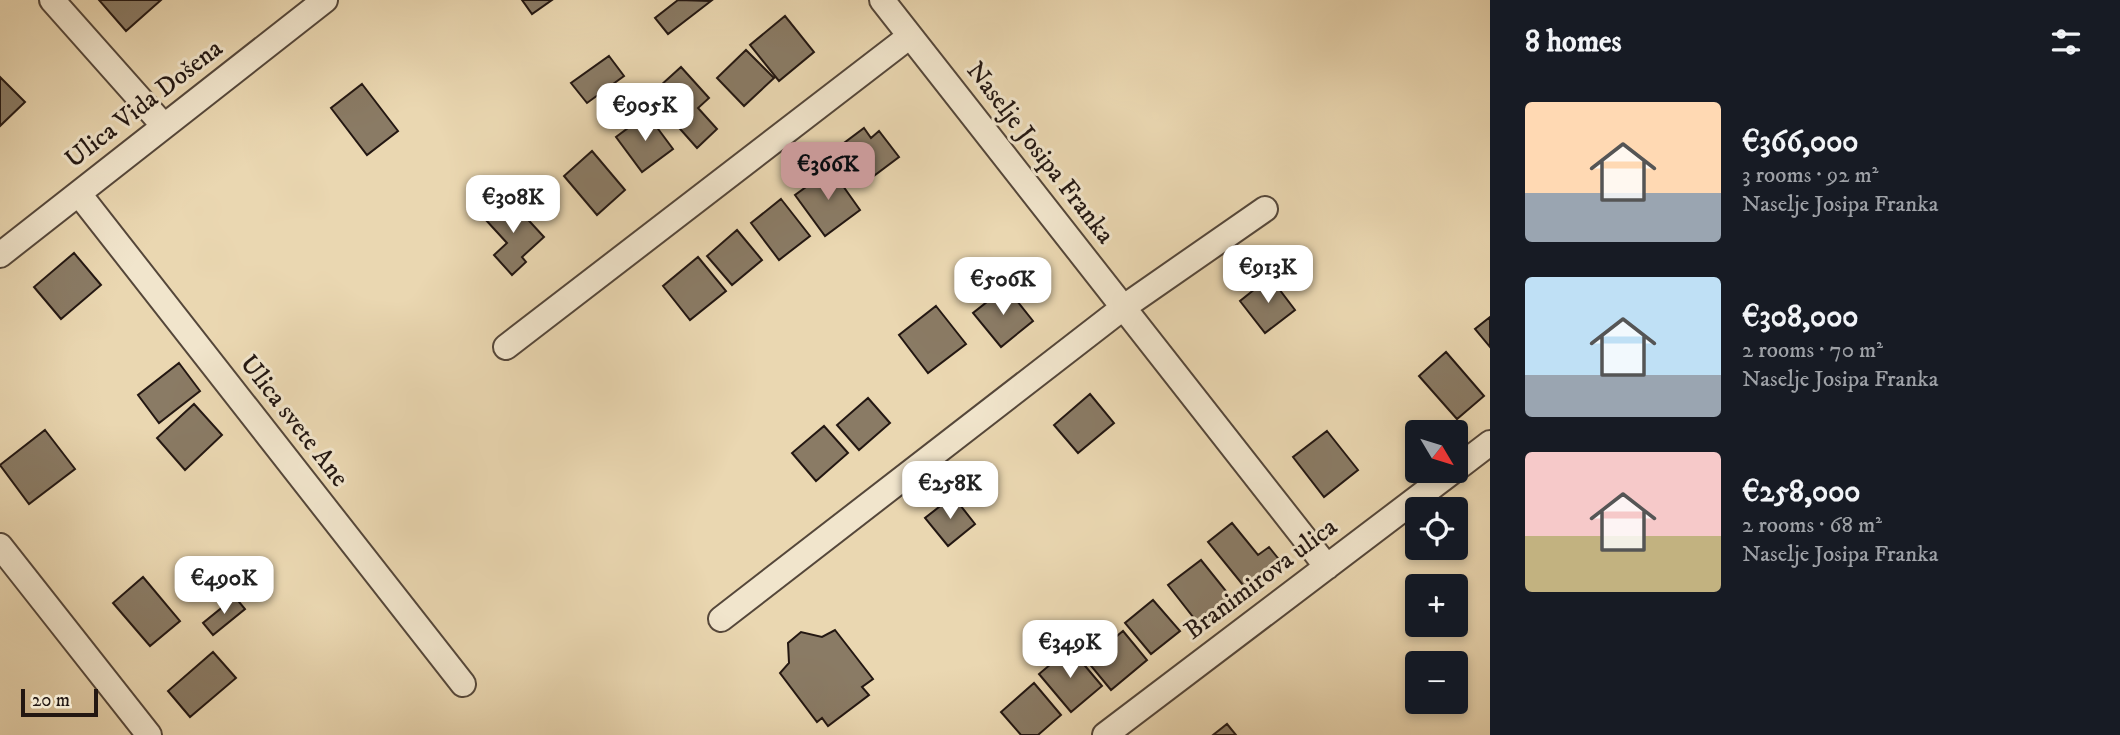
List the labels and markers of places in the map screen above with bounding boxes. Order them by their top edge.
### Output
pin: €905K [596,83,694,143]
pin: €366K [779,142,877,202]
pin: €308K [464,176,562,235]
pin: €913K [1219,246,1317,305]
pin: €506K [954,258,1052,317]
pin: €258K [901,462,999,521]
pin: €490K [175,556,273,616]
pin: €349K [1021,620,1119,680]

